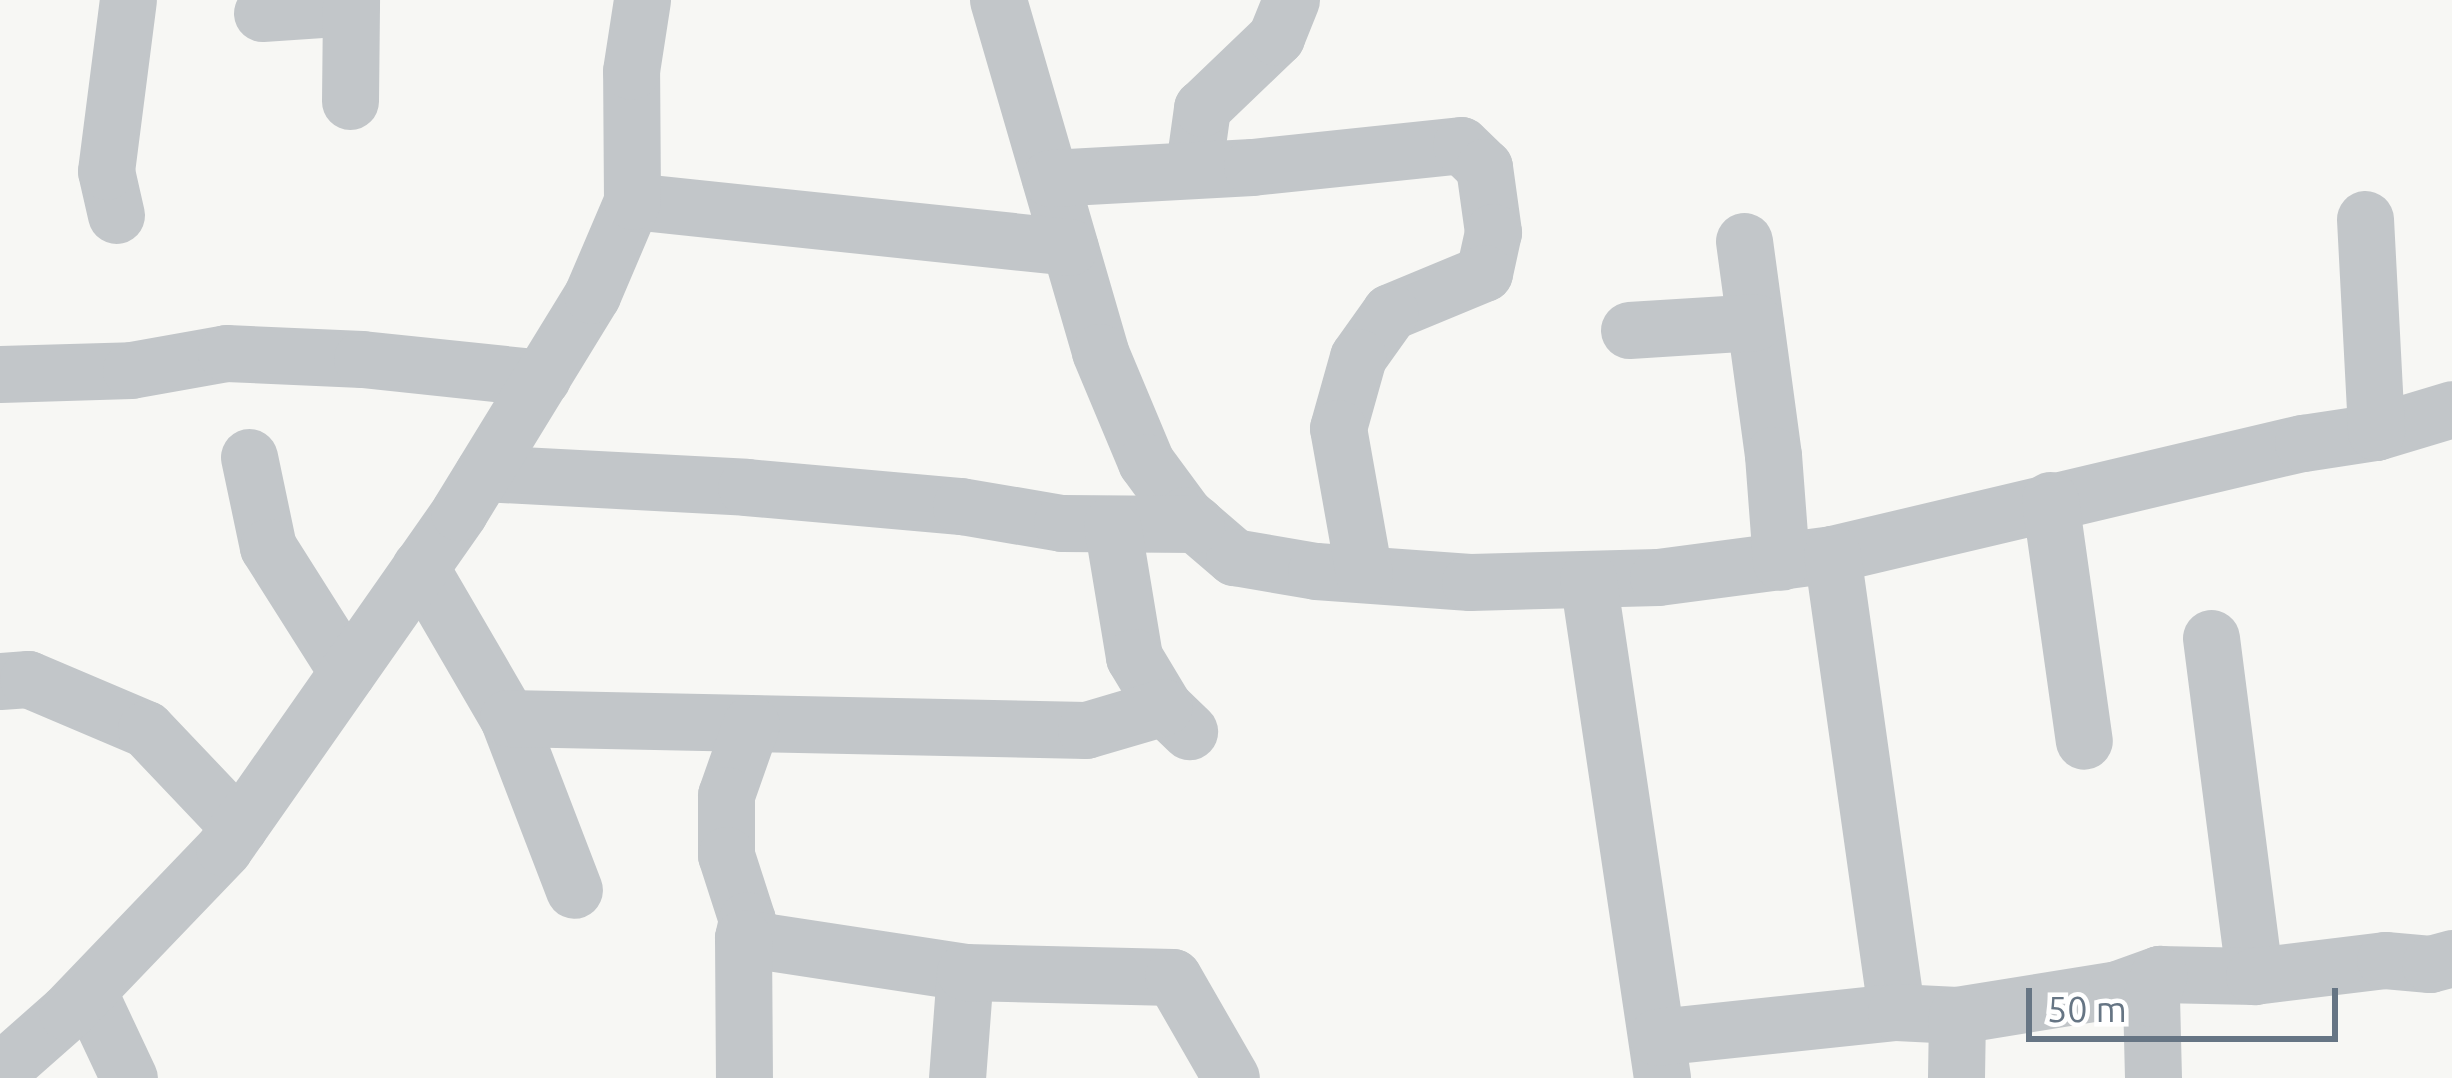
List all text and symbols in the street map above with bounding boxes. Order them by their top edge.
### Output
scale bar [2032,964,2344,1038]
text: 50 m [2047,988,2127,1029]

